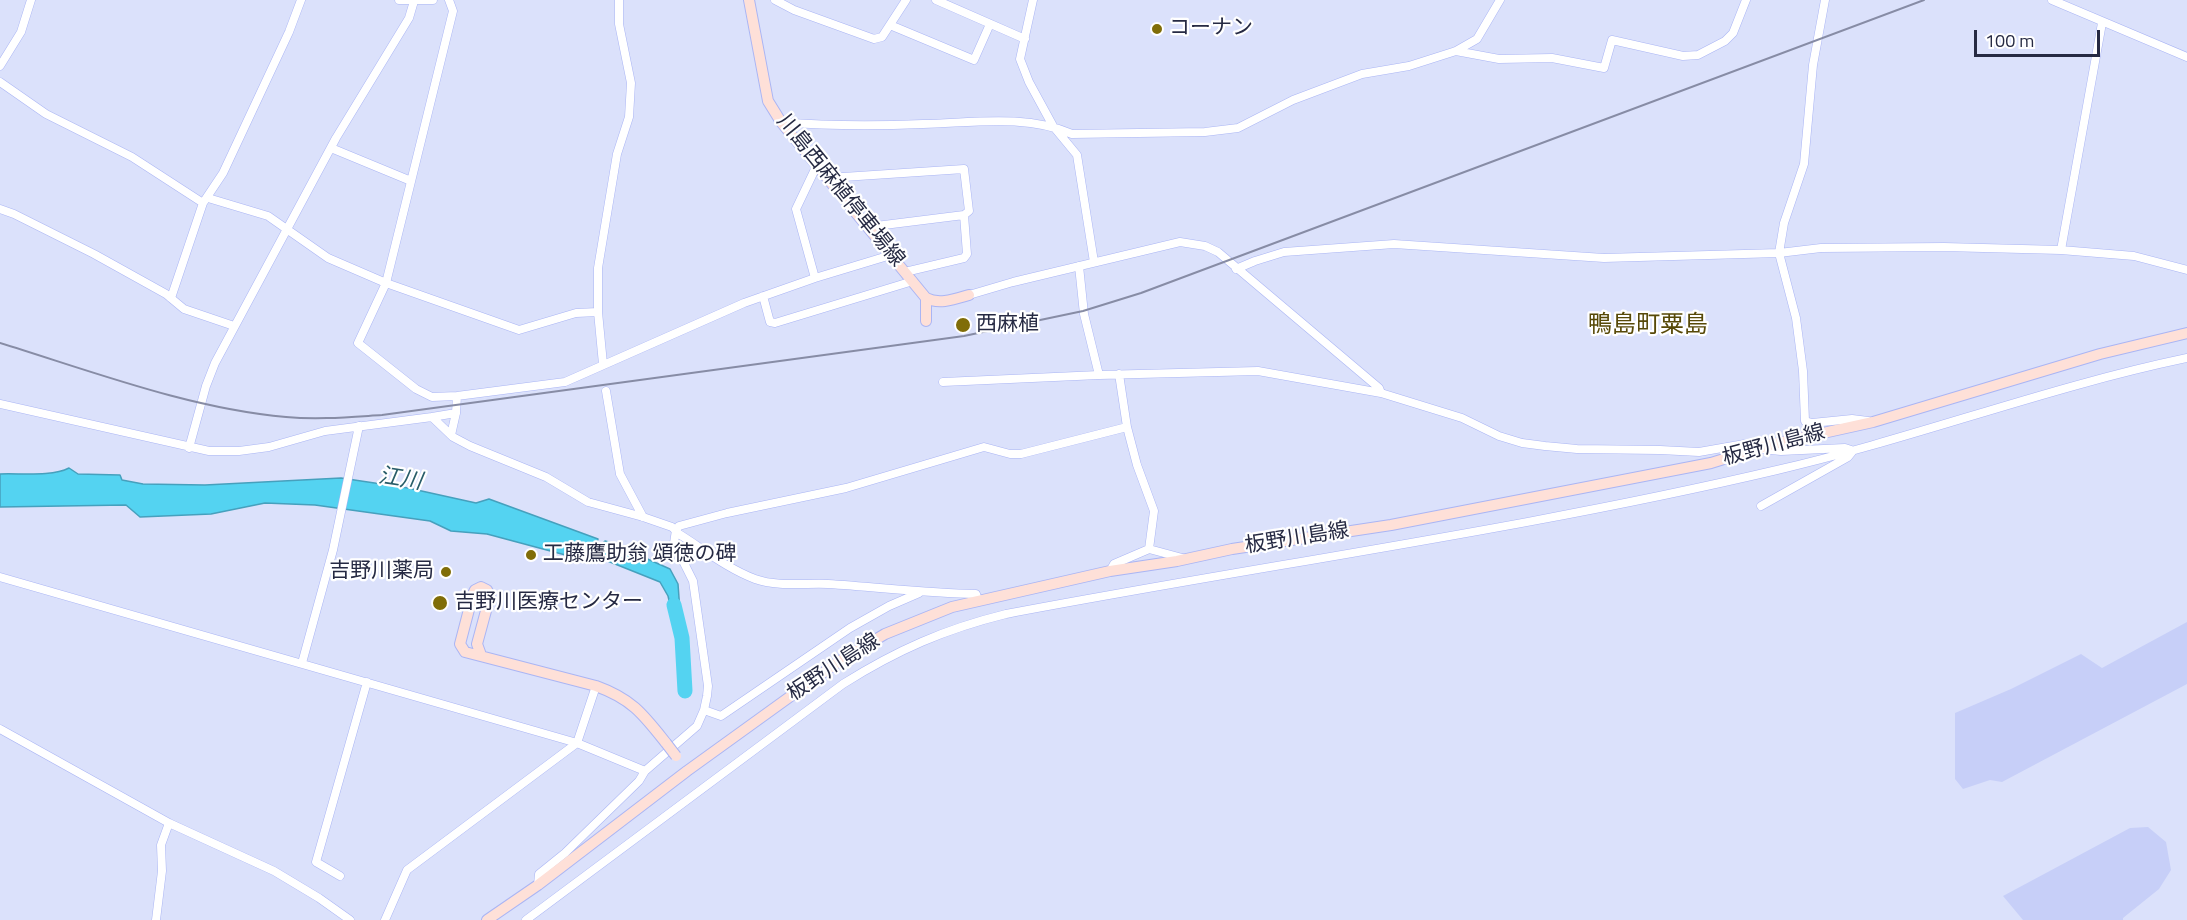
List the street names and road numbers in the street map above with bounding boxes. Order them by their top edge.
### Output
street label: 川島西麻植停車場線 [771,110,909,272]
street label: 板野川島線 [1720,420,1828,472]
street label: 板野川島線 [1243,518,1351,560]
street label: 板野川島線 [783,629,885,707]

